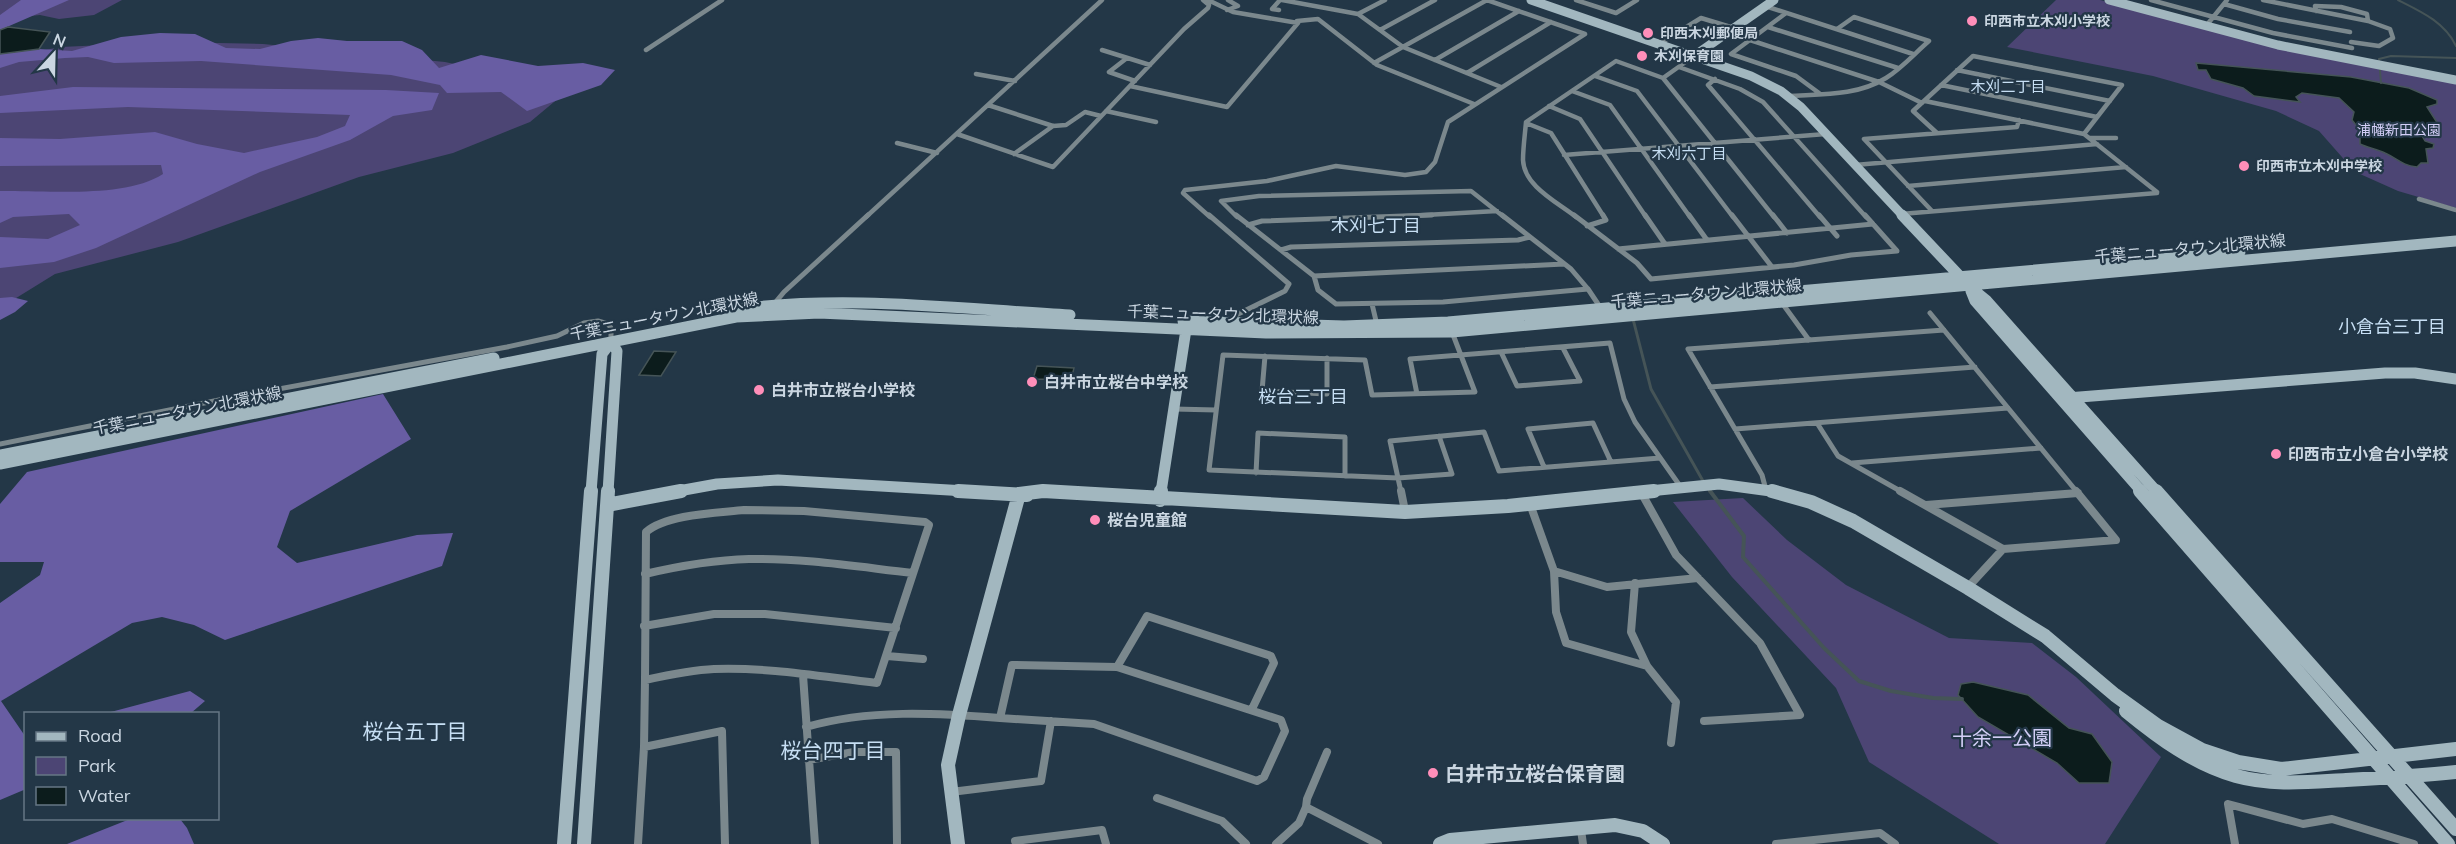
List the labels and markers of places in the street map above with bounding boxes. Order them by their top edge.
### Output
place label: 印西市立木刈小学校 [1984,12,2110,30]
marker: 印西市立木刈小学校 [1965,14,1979,28]
place label: 印西木刈郵便局 [1660,24,1758,42]
marker: 印西木刈郵便局 [1641,26,1655,40]
place label: 木刈保育園 [1654,47,1724,65]
marker: 木刈保育園 [1635,49,1649,63]
place label: 印西市立木刈中学校 [2256,157,2382,175]
marker: 印西市立木刈中学校 [2237,159,2251,173]
place label: 白井市立桜台中学校 [1044,372,1188,392]
marker: 白井市立桜台中学校 [1025,375,1039,389]
place label: 白井市立桜台小学校 [771,380,915,400]
marker: 白井市立桜台小学校 [752,383,766,397]
place label: 印西市立小倉台小学校 [2288,444,2448,464]
marker: 印西市立小倉台小学校 [2269,447,2283,461]
place label: 桜台児童館 [1107,510,1187,530]
marker: 桜台児童館 [1088,513,1102,527]
place label: 白井市立桜台保育園 [1445,761,1625,786]
marker: 白井市立桜台保育園 [1426,766,1440,780]

